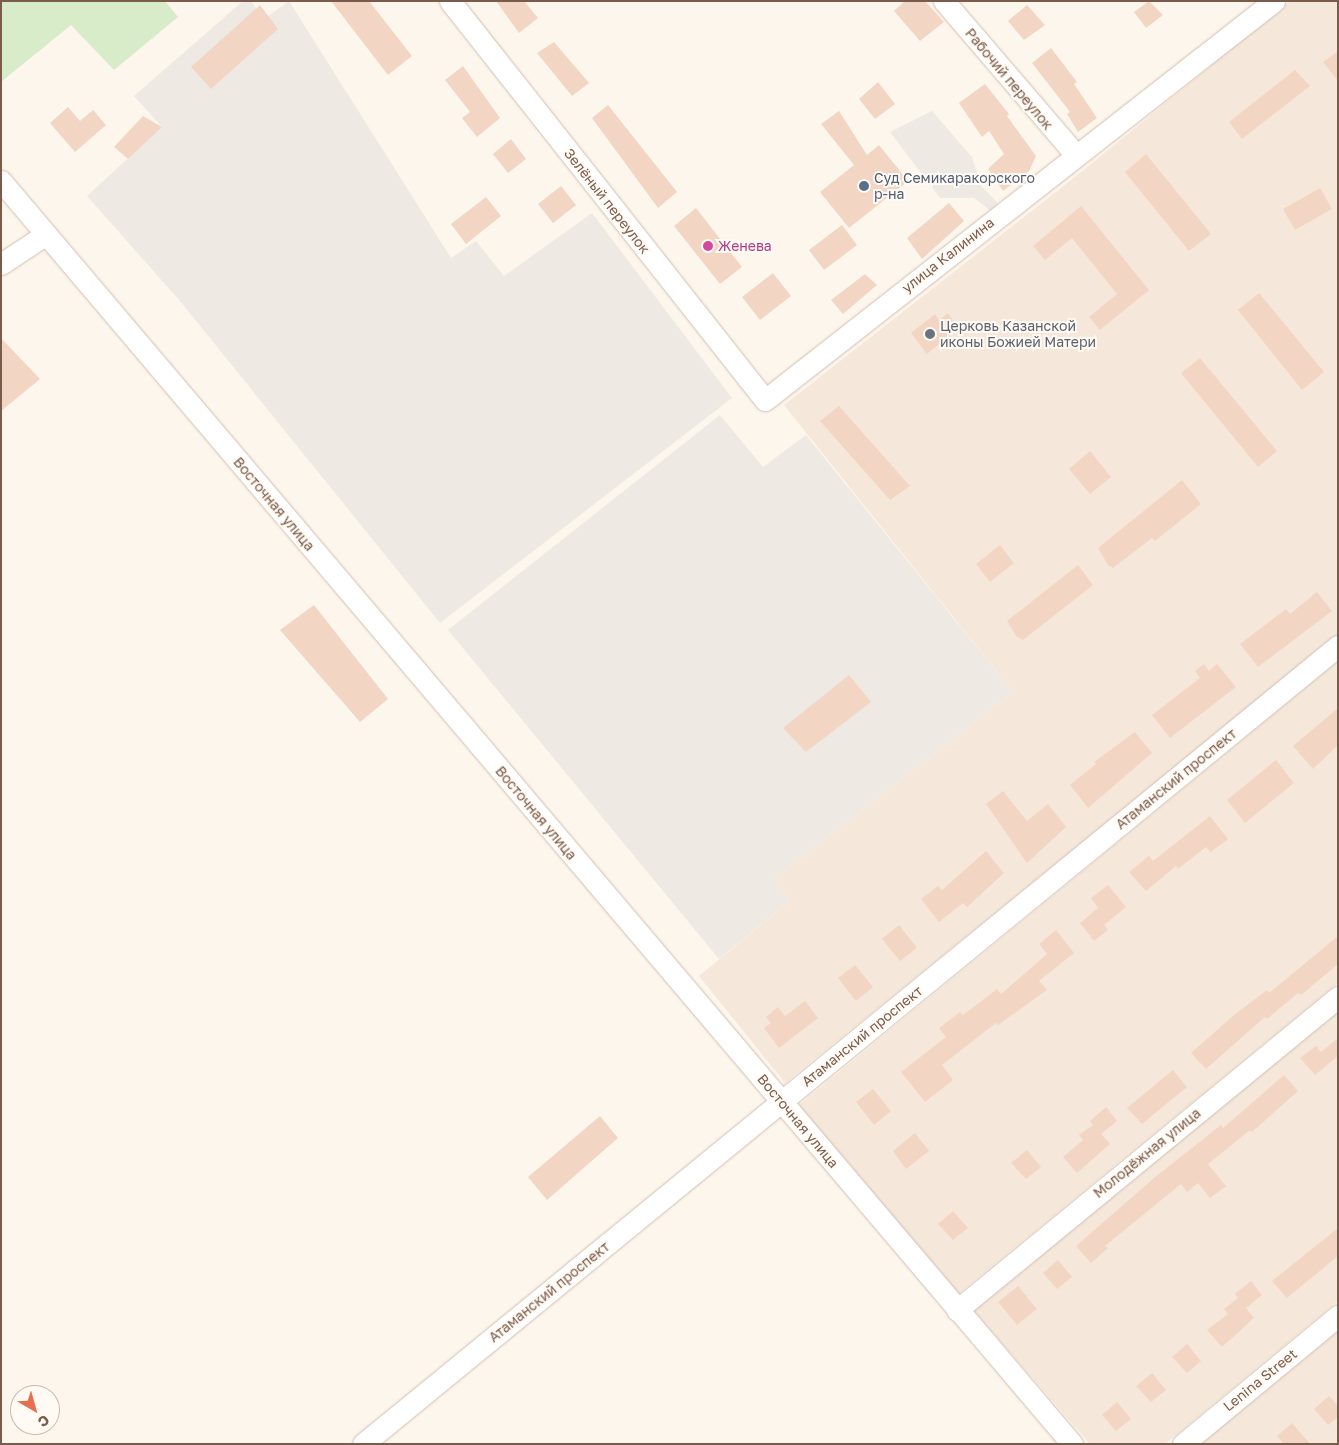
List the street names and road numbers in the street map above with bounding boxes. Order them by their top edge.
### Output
street label: Рабочий переулок [962,25,1056,133]
street label: Зелёный переулок [561,145,653,257]
street label: улица Калинина [899,214,997,296]
street label: Восточная улица [230,454,318,554]
street label: Атаманский проспект [1112,725,1240,833]
street label: Восточная улица [492,763,580,863]
street label: Атаманский проспект [798,982,926,1090]
street label: Восточная улица [754,1071,842,1171]
street label: Молодёжная улица [1090,1105,1204,1201]
street label: Атаманский проспект [485,1238,613,1346]
street label: Lenina Street [1220,1345,1300,1415]

